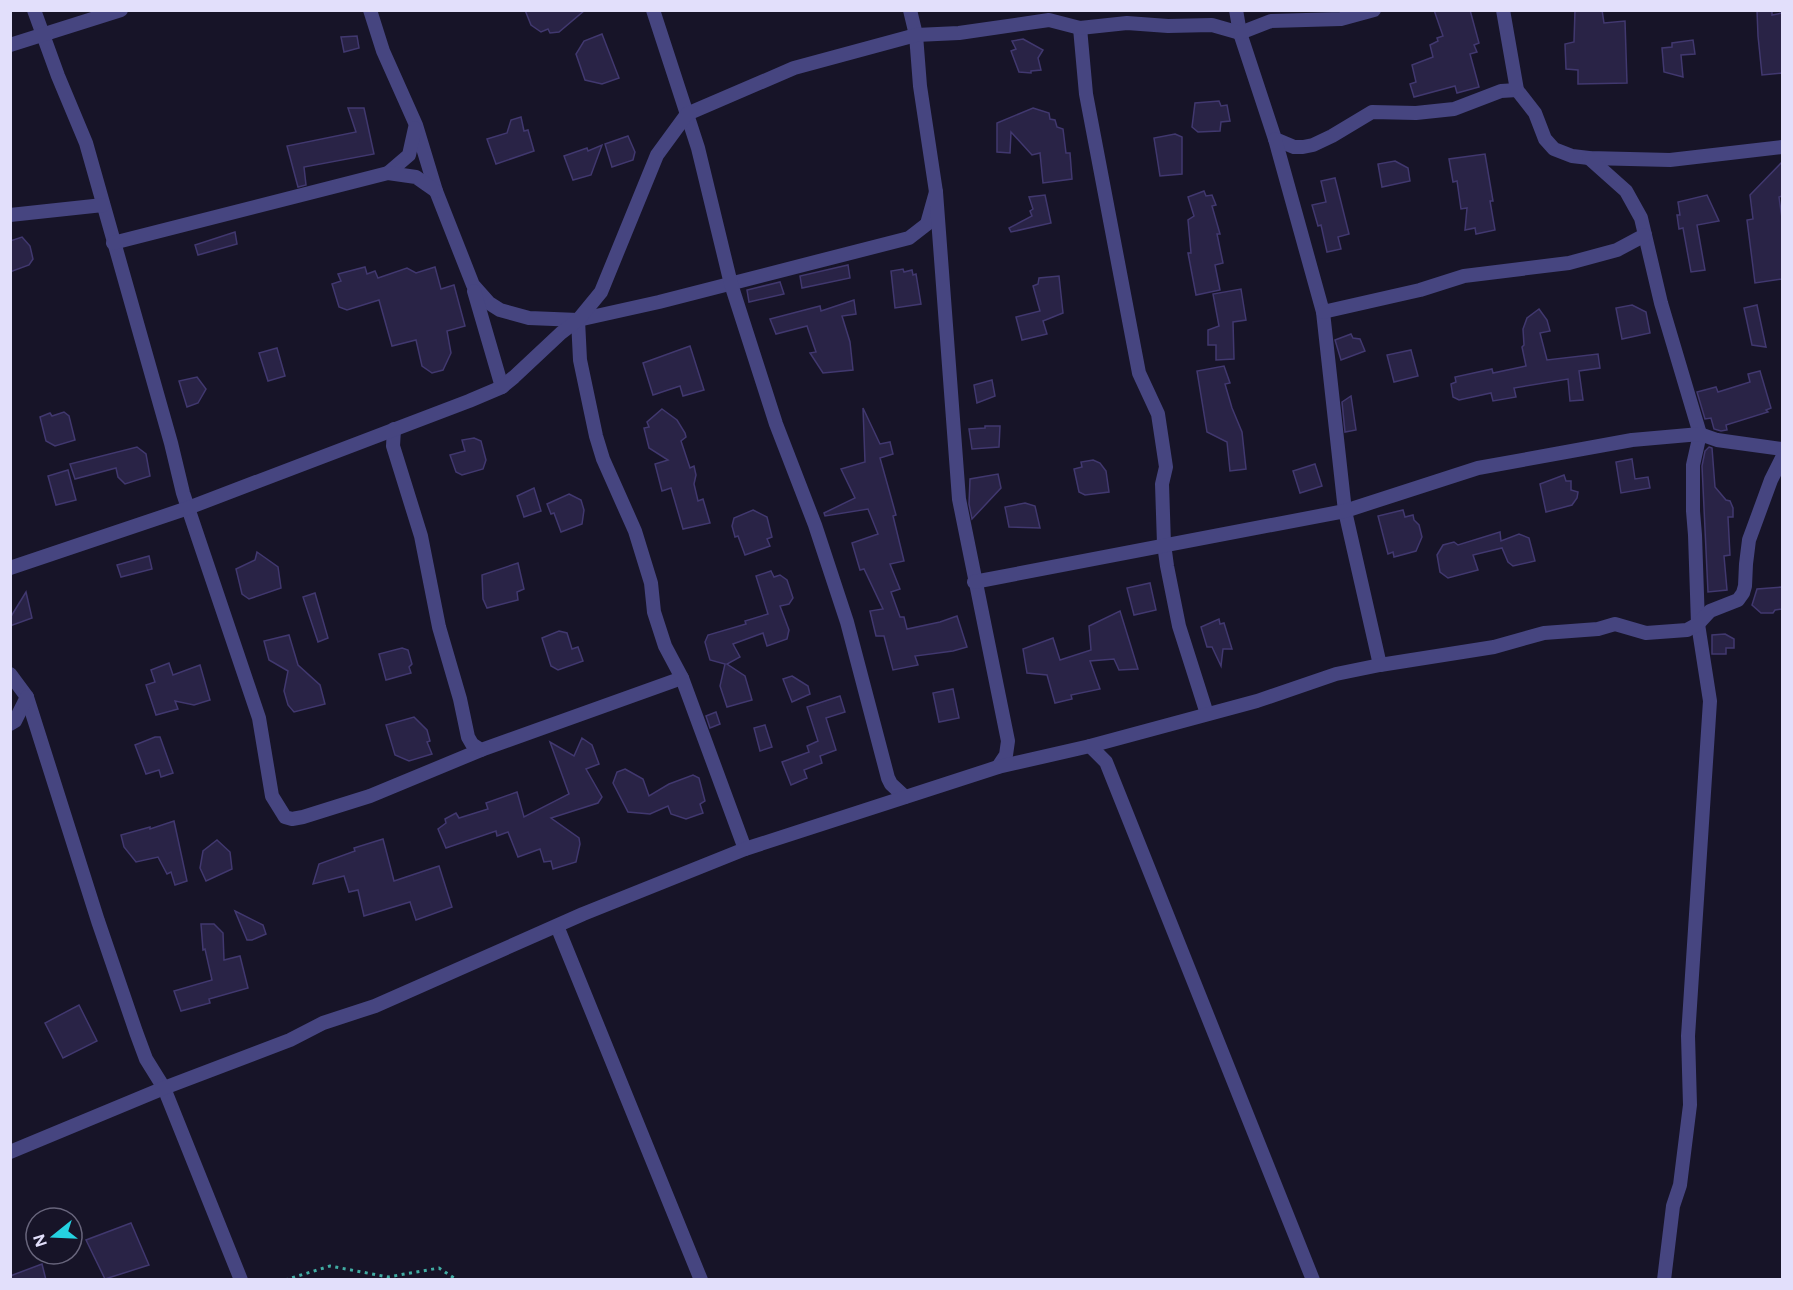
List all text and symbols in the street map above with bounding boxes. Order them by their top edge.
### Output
north arrow [24,1206,84,1266]
text: N [29,1232,51,1249]

